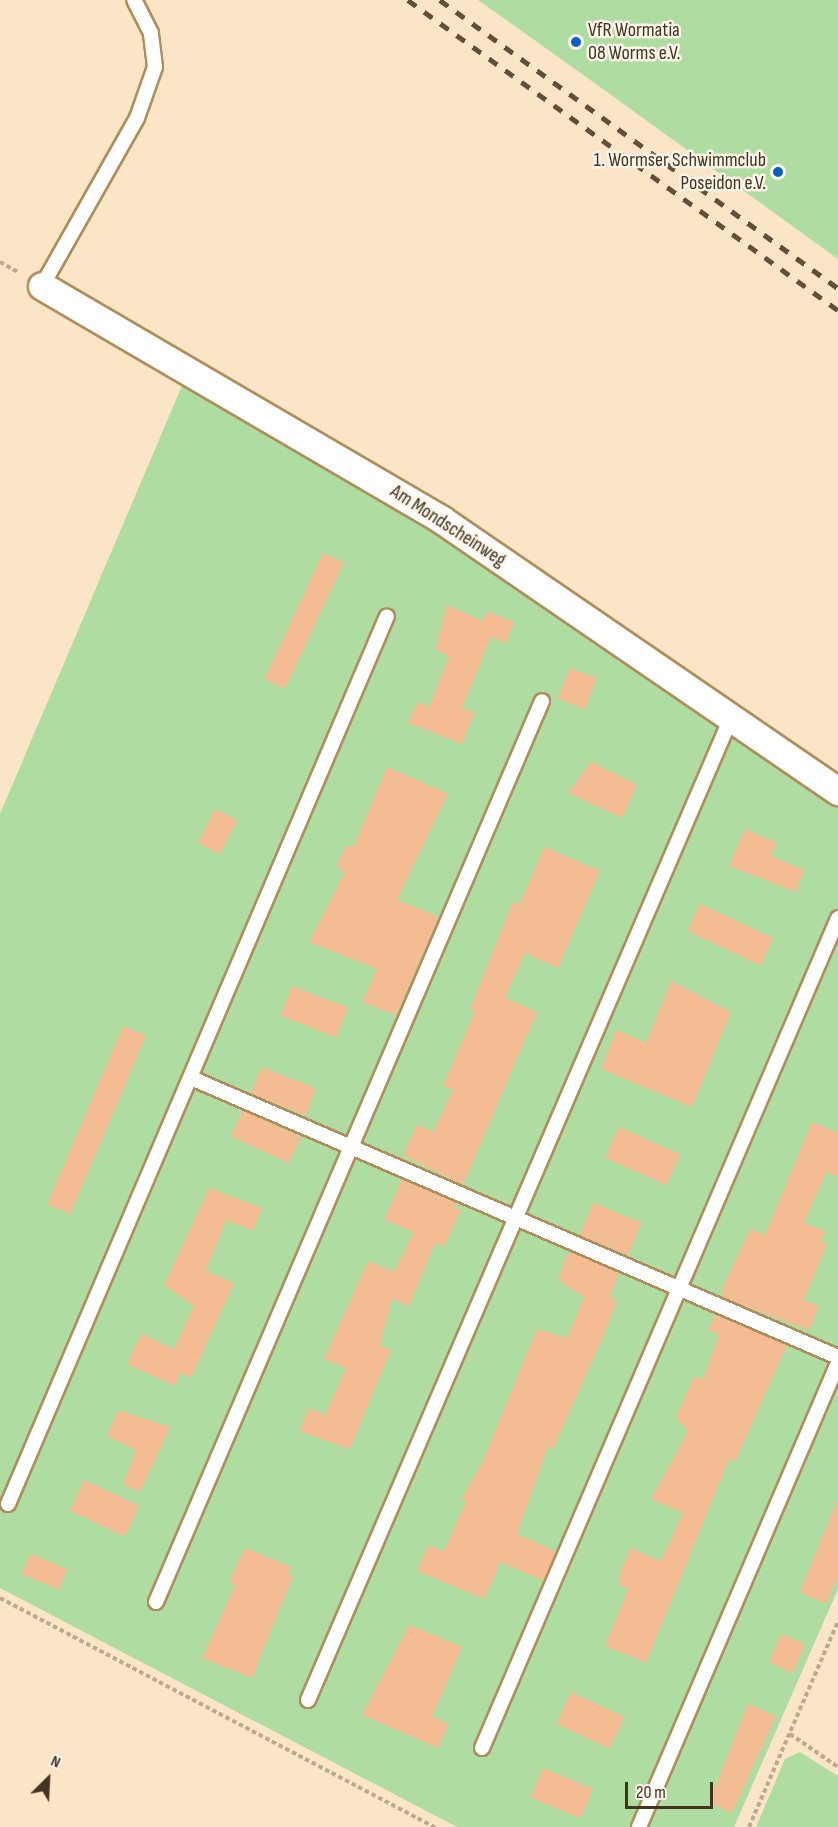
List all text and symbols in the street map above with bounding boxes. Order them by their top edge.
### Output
place label: VfR Wormatia 08 Worms e.V. [588,19,680,66]
marker: VfR Wormatia 08 Worms e.V. [569,35,583,49]
place label: 1. Wormser Schwimmclub Poseidon e.V. [594,148,766,195]
marker: 1. Wormser Schwimmclub Poseidon e.V. [771,165,785,179]
street label: Am Mondscheinweg [386,480,510,572]
north arrow [18,1749,78,1809]
text: N [48,1752,63,1773]
scale bar [628,1770,716,1808]
text: 20 m [636,1782,666,1803]

